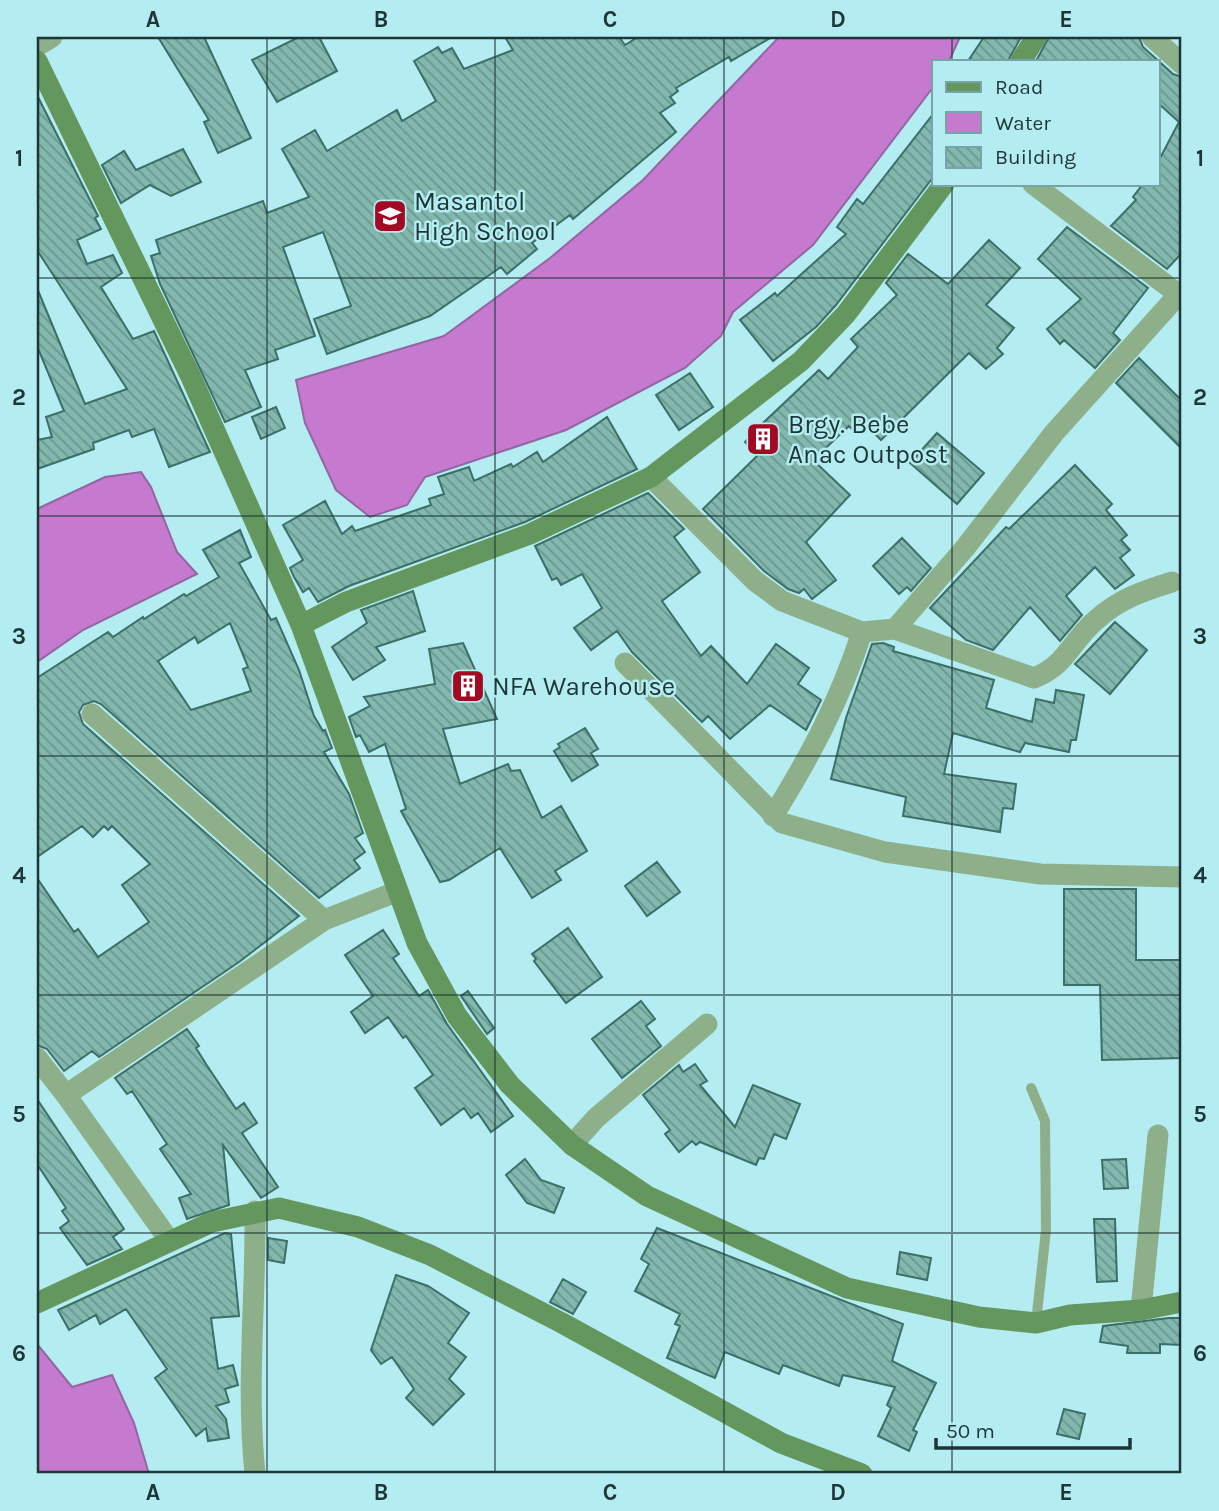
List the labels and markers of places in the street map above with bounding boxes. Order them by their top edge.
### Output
place label: Masantol High School [414,186,556,247]
school or university icon: Masantol High School [371,197,409,235]
place label: Brgy. Bebe Anac Outpost [788,409,948,470]
building icon: Brgy. Bebe Anac Outpost [744,420,782,458]
building icon: NFA Warehouse [449,667,487,705]
place label: NFA Warehouse [492,671,675,702]

